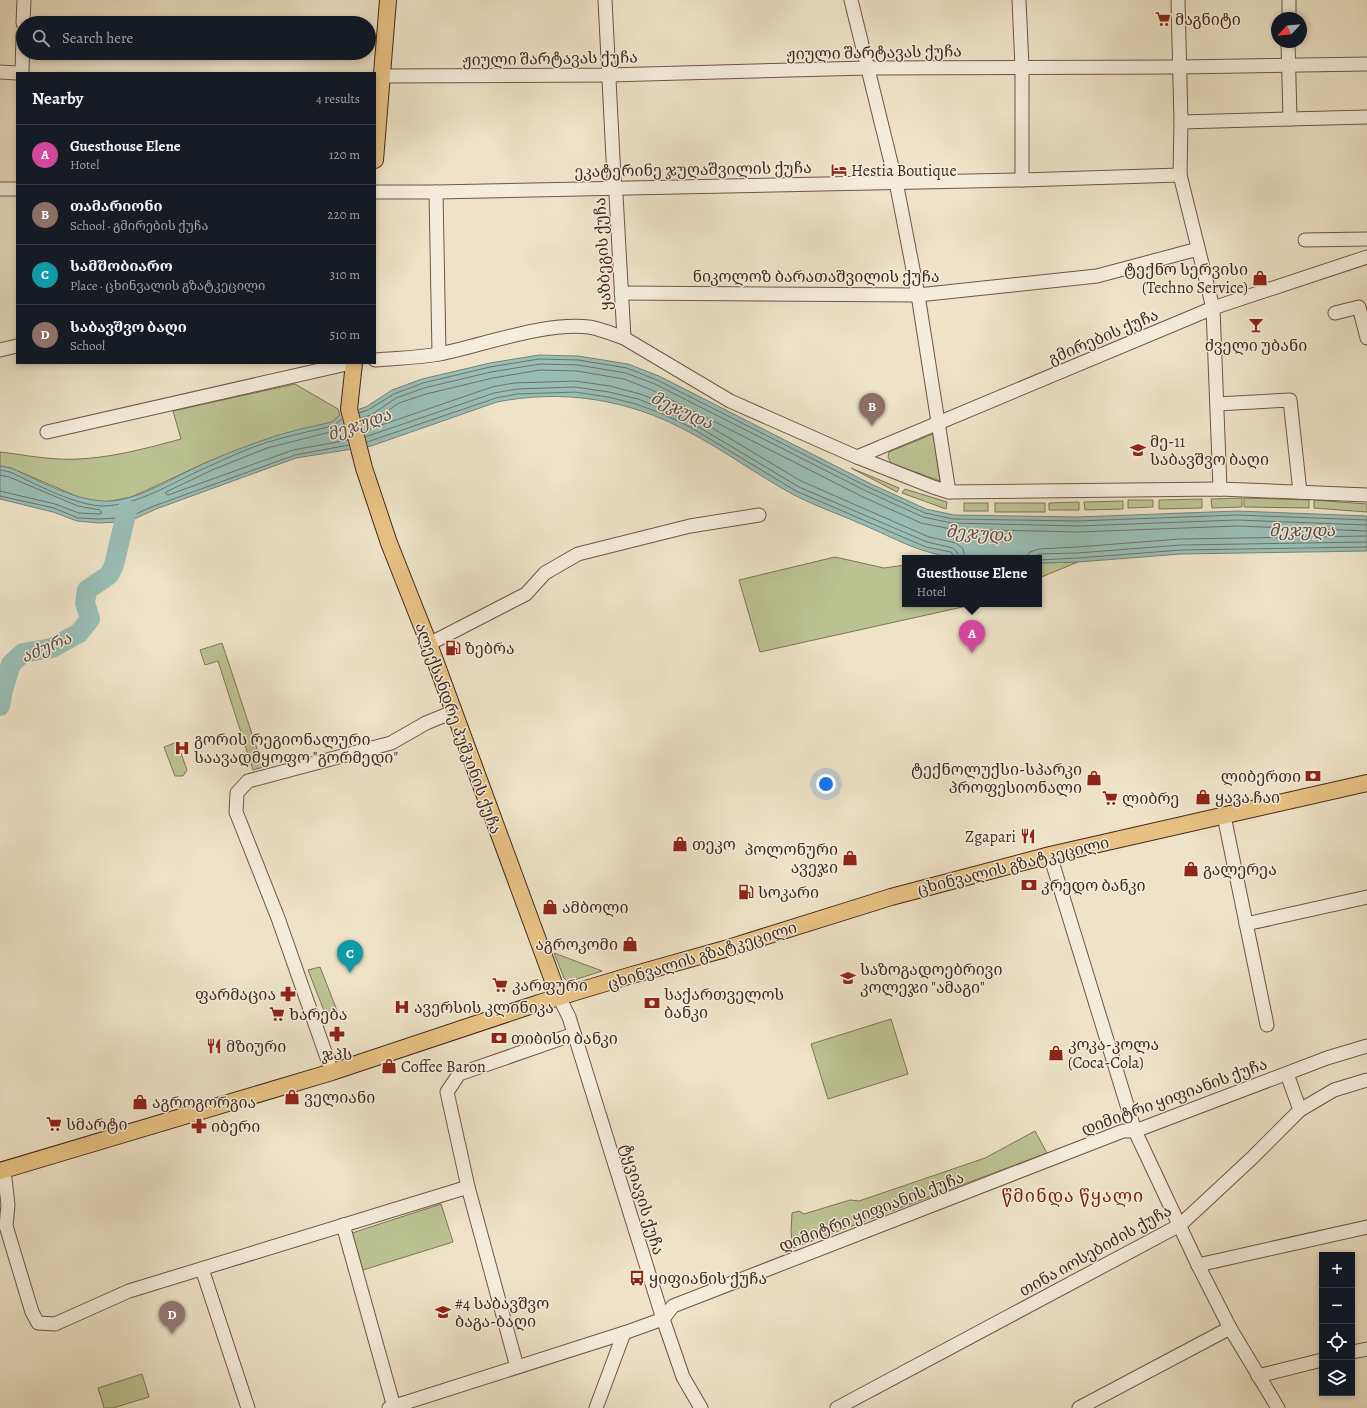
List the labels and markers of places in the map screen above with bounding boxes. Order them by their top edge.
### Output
place label: მაგნიტი [1175,9,1241,31]
supermarket icon: მაგნიტი [1154,10,1172,28]
place label: Hestia Boutique [851,160,957,182]
hotel icon: Hestia Boutique [830,161,848,179]
place label: ტექნო სერვისი (Techno Service) [1124,259,1248,299]
shop icon: ტექნო სერვისი (Techno Service) [1251,269,1269,287]
bar icon: ძველი უბანი [1247,316,1265,334]
place label: ძველი უბანი [1205,335,1307,357]
pin: B [859,393,885,426]
place label: მე-11 საბავშვო ბაღი [1150,431,1269,471]
school or university icon: მე-11 საბავშვო ბაღი [1129,441,1147,459]
pin: A [959,620,985,653]
place label: ზებრა [465,638,515,660]
fuel station icon: ზებრა [444,639,462,657]
place label: გორის რეგიონალური საავადმყოფო "გორმედი" [194,729,398,769]
hospital icon: გორის რეგიონალური საავადმყოფო "გორმედი" [173,739,191,757]
place label: ტექნოლუქსი-სპარკი პროფესიონალი [911,759,1082,799]
place label: ლიბერთი [1221,766,1301,788]
bank icon: ლიბერთი [1304,767,1322,785]
shop icon: ტექნოლუქსი-სპარკი პროფესიონალი [1085,769,1103,787]
place label: ყავა ჩაი [1215,787,1280,809]
place label: ლიბრე [1122,788,1179,810]
shop icon: ყავა ჩაი [1194,788,1212,806]
supermarket icon: ლიბრე [1101,789,1119,807]
place label: Zgapari [965,826,1016,848]
restaurant icon: Zgapari [1019,827,1037,845]
place label: თეკო [692,834,736,856]
shop icon: თეკო [671,835,689,853]
place label: პოლონური ავეჯი [744,839,838,879]
shop icon: პოლონური ავეჯი [841,849,859,867]
place label: გალერეა [1203,859,1277,881]
shop icon: გალერეა [1182,860,1200,878]
place label: კრედო ბანკი [1041,875,1146,897]
bank icon: კრედო ბანკი [1020,876,1038,894]
place label: სოკარი [758,882,819,904]
fuel station icon: სოკარი [737,883,755,901]
place label: ამბოლი [562,897,629,919]
shop icon: ამბოლი [541,898,559,916]
place label: აგროკომი [535,934,618,956]
shop icon: აგროკომი [621,935,639,953]
pin: C [337,940,363,973]
place label: საზოგადოებრივი კოლეჯი "ამაგი" [860,959,1003,999]
school or university icon: საზოგადოებრივი კოლეჯი "ამაგი" [839,969,857,987]
place label: კარფური [512,975,588,997]
supermarket icon: კარფური [491,976,509,994]
place label: ფარმაცია [195,984,276,1006]
place label: საქართველოს ბანკი [664,984,784,1024]
pharmacy icon: ფარმაცია [279,985,297,1003]
bank icon: საქართველოს ბანკი [643,994,661,1012]
place label: ავერსის კლინიკა [414,997,554,1019]
hospital icon: ავერსის კლინიკა [393,998,411,1016]
place label: ხარება [289,1004,347,1026]
supermarket icon: ხარება [268,1005,286,1023]
pharmacy icon: ჯპს [328,1025,346,1043]
place label: თიბისი ბანკი [511,1028,618,1050]
bank icon: თიბისი ბანკი [490,1029,508,1047]
place label: კოკა-კოლა (Coca-Cola) [1068,1034,1159,1074]
place label: მზიური [226,1036,286,1058]
restaurant icon: მზიური [205,1037,223,1055]
place label: ჯპს [322,1044,352,1066]
shop icon: კოკა-კოლა (Coca-Cola) [1047,1044,1065,1062]
place label: Coffee Baron [401,1056,486,1078]
shop icon: Coffee Baron [380,1057,398,1075]
place label: ველიანი [304,1087,375,1109]
shop icon: ველიანი [283,1088,301,1106]
place label: აგროგორგია [152,1092,256,1114]
shop icon: აგროგორგია [131,1093,149,1111]
place label: სმარტი [66,1114,128,1136]
supermarket icon: სმარტი [45,1115,63,1133]
place label: იბერი [211,1116,260,1138]
pharmacy icon: იბერი [190,1117,208,1135]
place label: ყიფიანის ქუჩა [649,1268,767,1290]
bus stop icon: ყიფიანის ქუჩა [628,1269,646,1287]
place label: #4 საბავშვო ბაგა-ბაღი [455,1293,549,1333]
pin: D [159,1301,185,1334]
school or university icon: #4 საბავშვო ბაგა-ბაღი [434,1303,452,1321]

